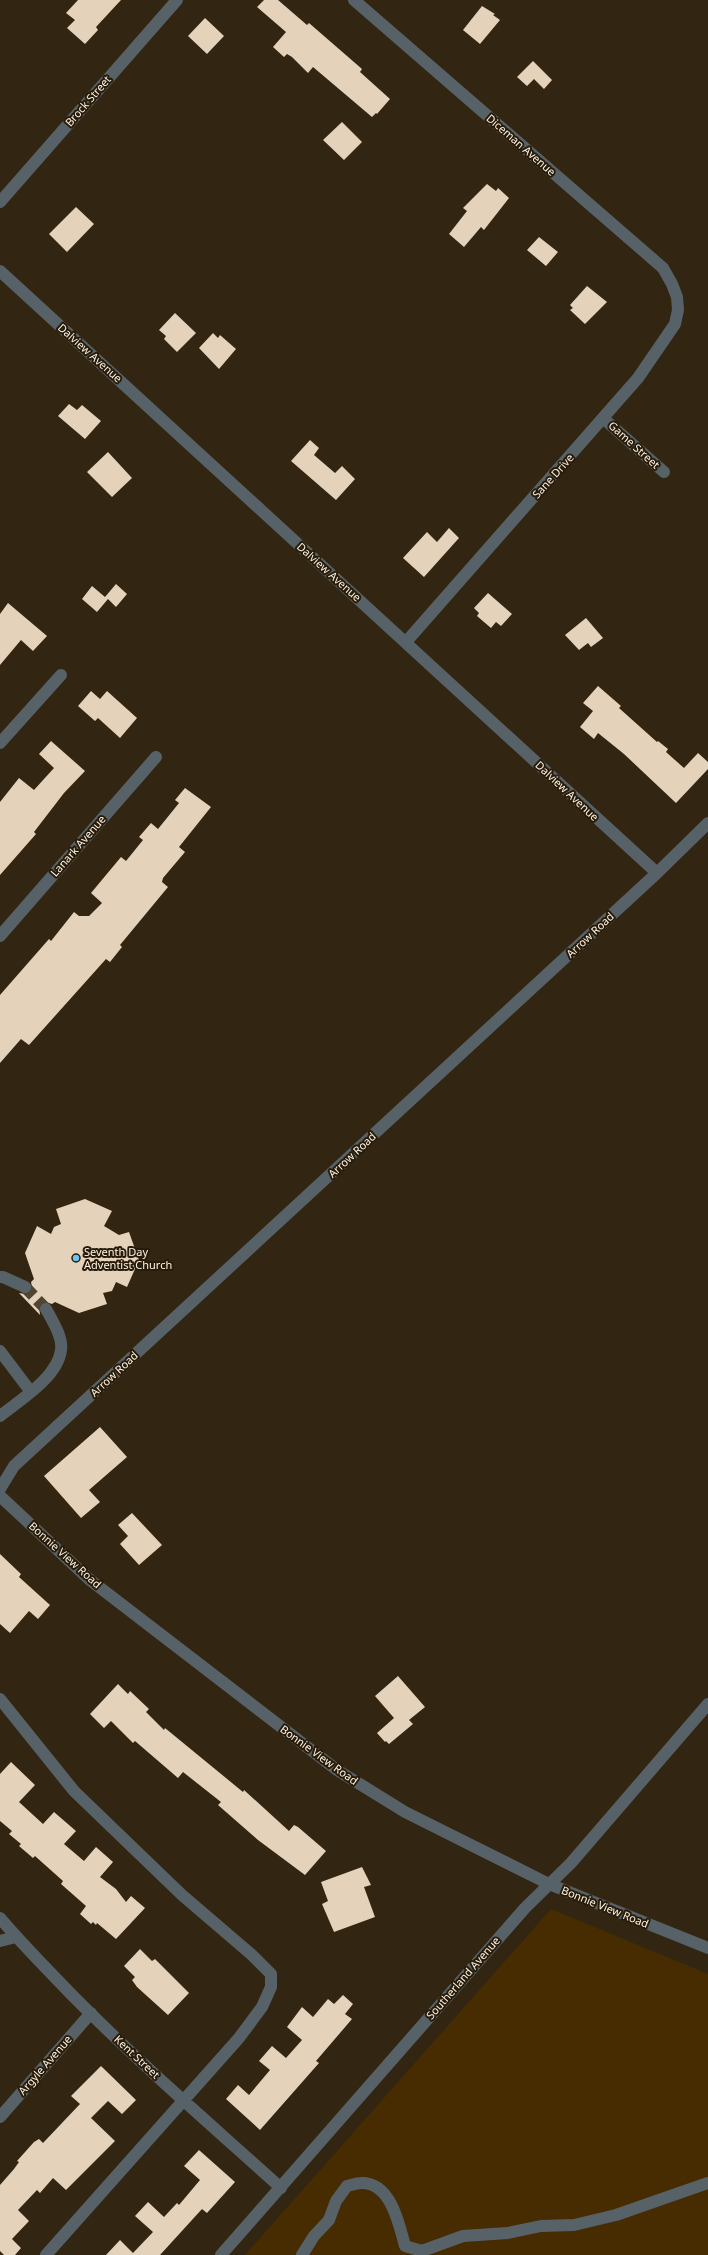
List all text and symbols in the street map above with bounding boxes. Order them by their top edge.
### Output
street label: Brock Street [61,72,114,129]
street label: Diceman Avenue [484,110,559,179]
street label: Dalview Avenue [55,320,126,385]
street label: Game Street [605,418,663,472]
street label: Sane Drive [529,450,577,501]
street label: Dalview Avenue [294,539,365,604]
street label: Dalview Avenue [532,757,602,824]
street label: Lanark Avenue [47,812,108,880]
street label: Arrow Road [563,909,617,961]
street label: Arrow Road [325,1129,379,1181]
place label: Seventh Day Adventist Church [84,1244,172,1272]
marker: Seventh Day Adventist Church [71,1253,81,1263]
street label: Arrow Road [87,1348,141,1400]
street label: Bonnie View Road [26,1518,105,1591]
street label: Bonnie View Road [277,1721,361,1788]
street label: Bonnie View Road [559,1882,651,1931]
street label: Southerland Avenue [422,1933,503,2022]
street label: Argyle Avenue [15,2032,75,2098]
street label: Kent Street [111,2032,163,2082]

